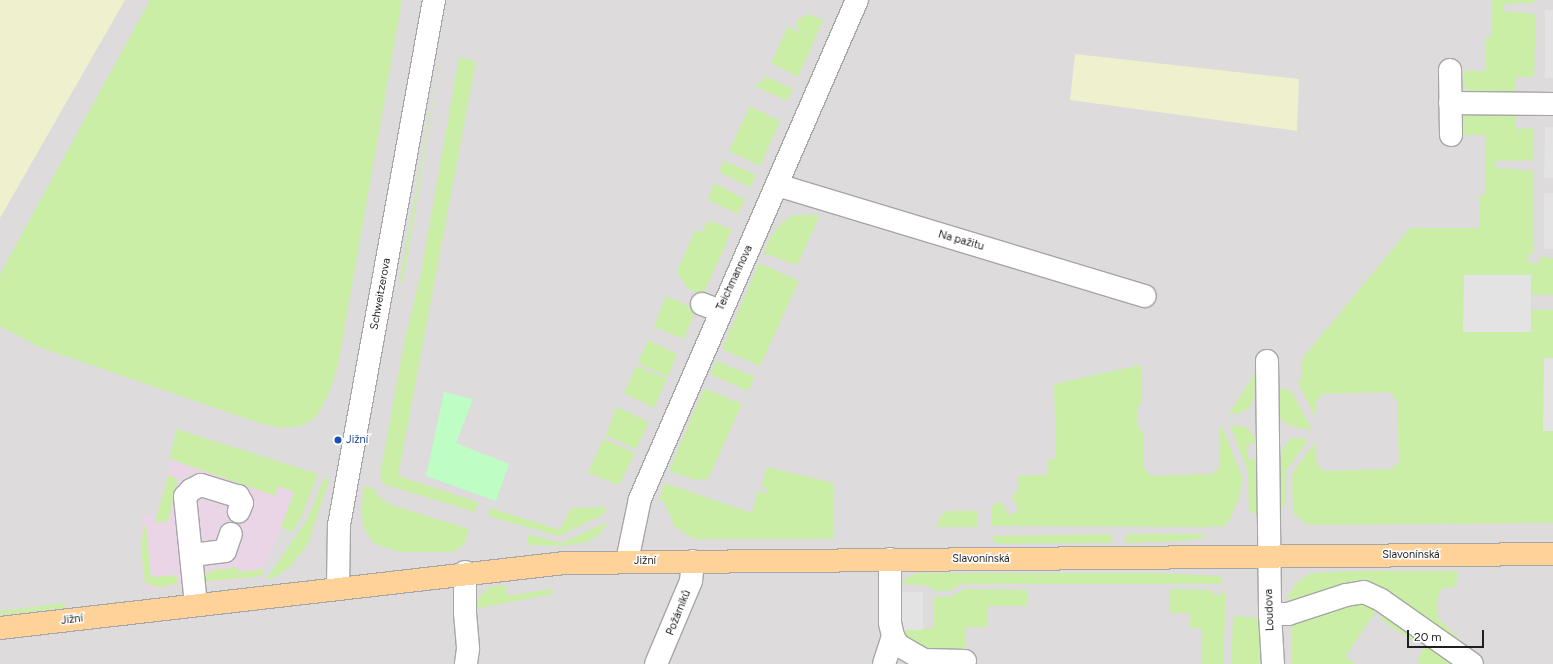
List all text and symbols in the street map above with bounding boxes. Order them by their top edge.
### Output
street label: Na pažitu [936,228,986,254]
street label: Teichmannova [714,243,756,313]
street label: Schweitzerova [368,257,394,331]
place label: Jižní [346,433,368,447]
marker: Jižní [333,435,343,445]
street label: Slavonínská [1382,548,1440,562]
street label: Slavonínská [952,552,1010,566]
street label: Jižní [634,554,656,568]
street label: Požárníků [664,588,694,638]
street label: Loudova [1263,589,1277,631]
street label: Jižní [60,612,84,628]
scale bar [1409,622,1486,648]
text: 20 m [1414,630,1442,644]

